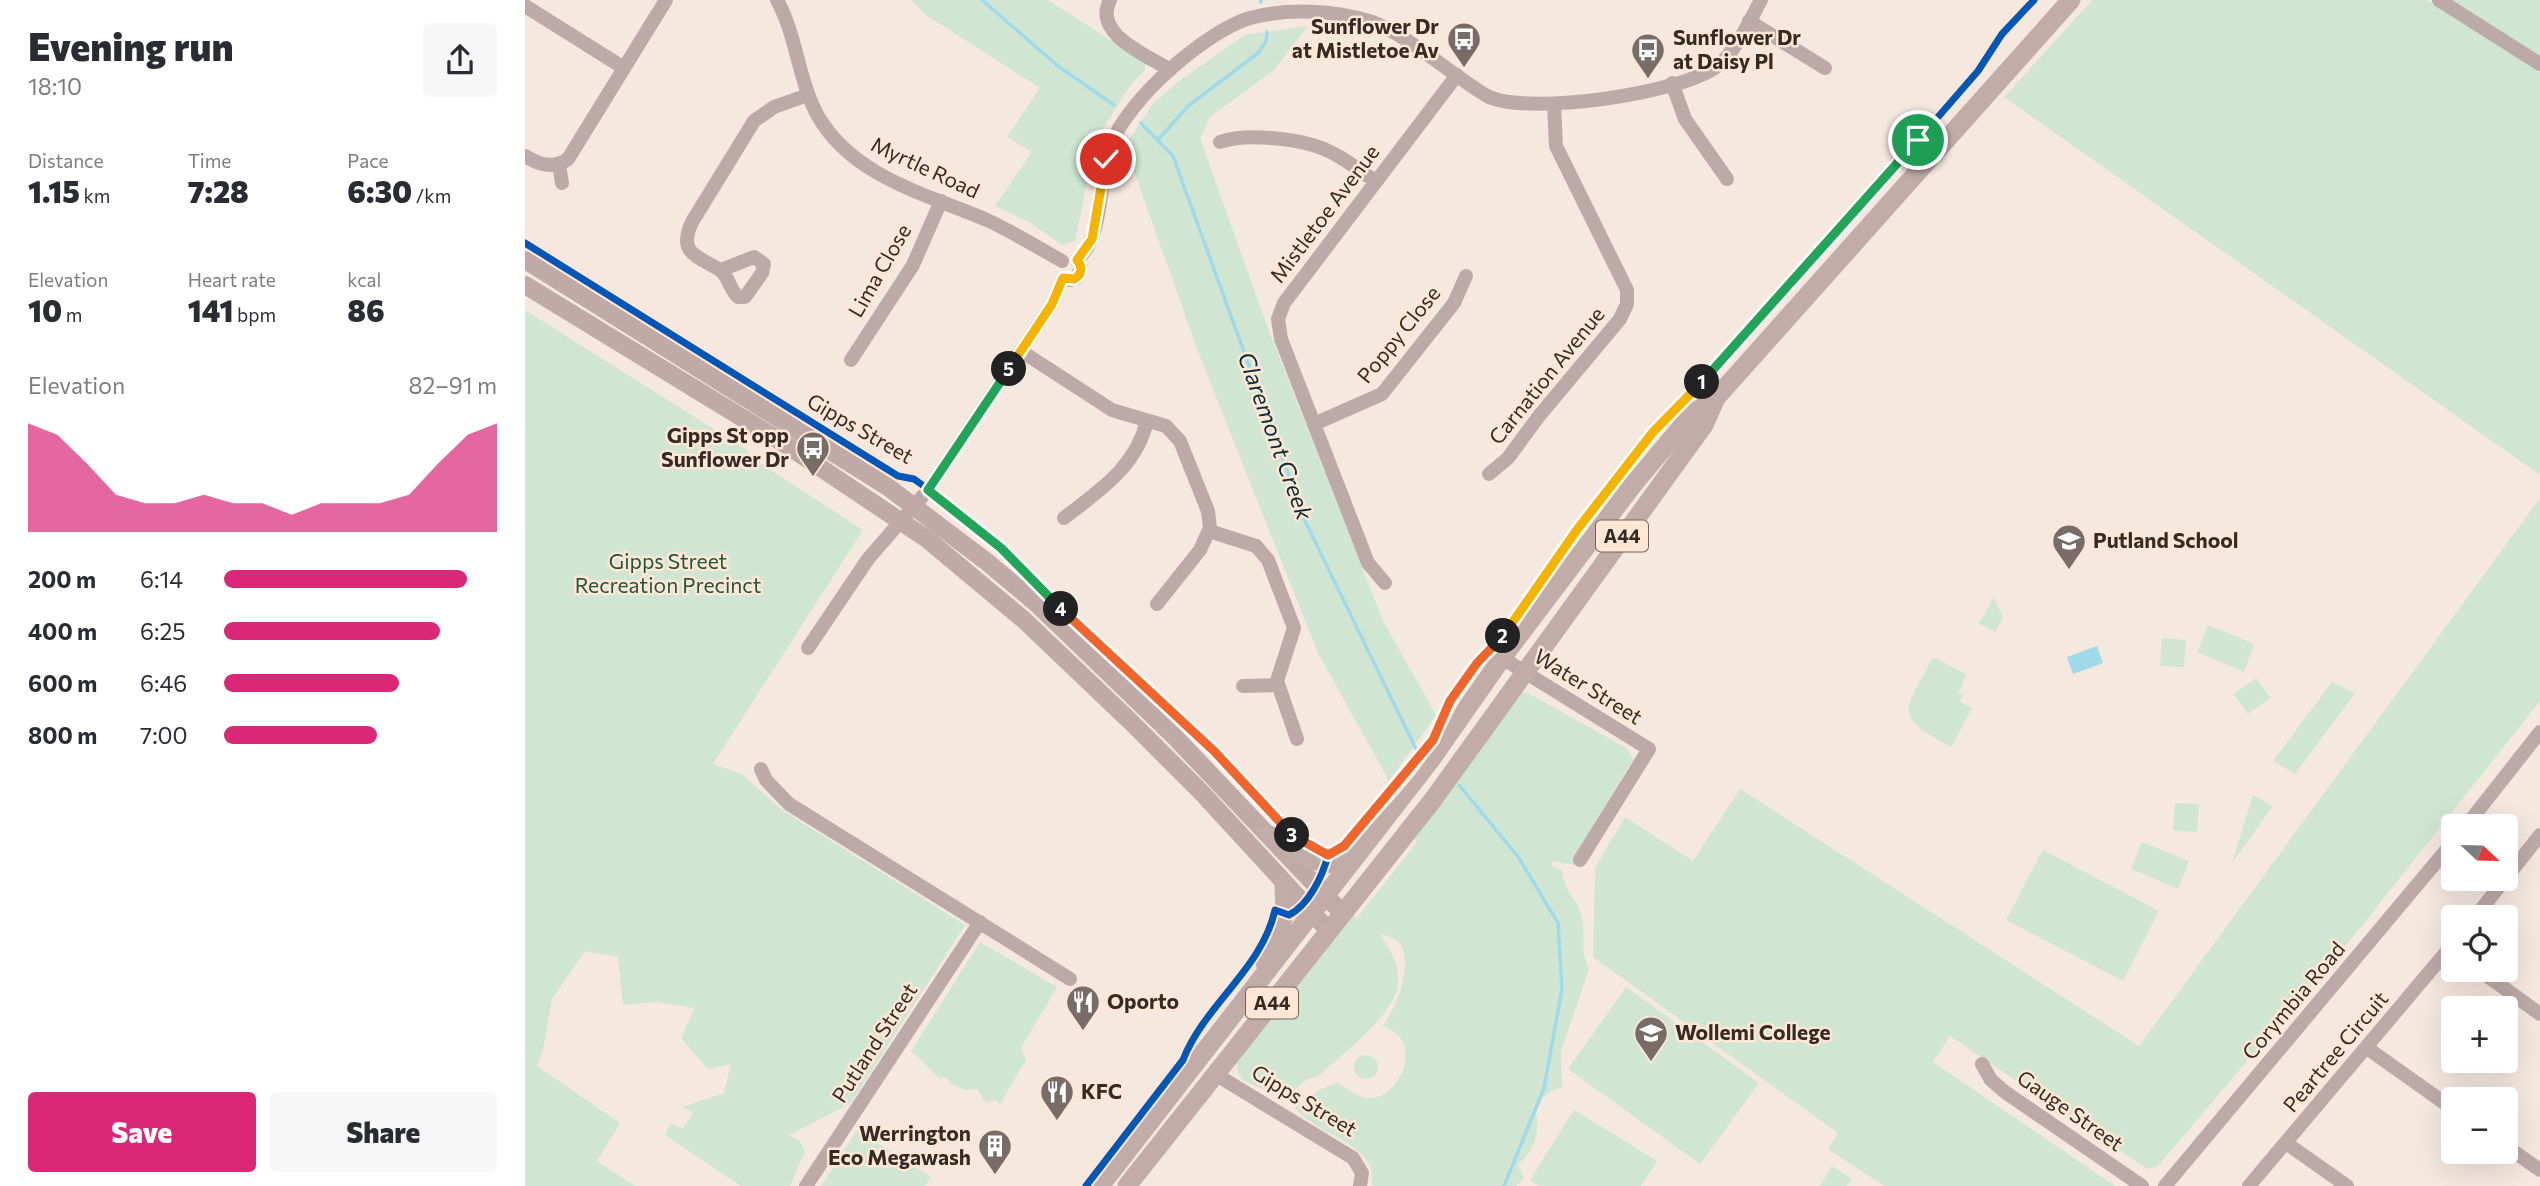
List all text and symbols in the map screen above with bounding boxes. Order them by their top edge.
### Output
place label: Sunflower Dr at Mistletoe Av [1292,13,1440,62]
bus stop icon: Sunflower Dr at Mistletoe Av [1445,20,1483,69]
text: Evening run [28,22,234,69]
button: share [423,23,497,97]
place label: Sunflower Dr at Daisy Pl [1673,24,1801,73]
bus stop icon: Sunflower Dr at Daisy Pl [1629,31,1667,80]
text: 18:10 [28,72,82,100]
pin [1888,110,1948,170]
icon: arrive [1899,121,1937,159]
pin [1076,129,1136,189]
street label: Myrtle Road [867,131,984,203]
street label: Mistletoe Avenue [1264,139,1384,287]
icon: check [1087,140,1125,178]
text: Distance [28,149,104,172]
text: Time [188,149,231,172]
text: Pace [347,149,389,172]
text: 1.15 [28,172,80,209]
text: 7:28 [188,172,249,209]
text: 6:30 [347,172,412,209]
text: km [80,184,110,207]
text: /km [412,184,451,207]
street label: Lima Close [842,219,915,321]
text: Elevation [28,268,108,291]
text: Heart rate [188,268,276,291]
text: kcal [347,268,381,291]
street label: Poppy Close [1351,281,1445,388]
text: 10 [28,291,62,328]
text: 141 [188,291,233,328]
text: 86 [347,291,385,328]
street label: Carnation Avenue [1483,301,1609,449]
text: m [62,303,82,326]
text: bpm [233,303,276,326]
water label: Claremont Creek [1233,348,1319,524]
pin: 5 [991,352,1027,386]
text: 5 [1003,357,1014,380]
pin: 1 [1685,364,1719,400]
text: 1 [1697,370,1706,393]
text: Elevation [28,371,125,399]
text: 82–91 m [409,371,497,399]
street label: Gipps Street [803,387,918,468]
place label: Gipps St opp Sunflower Dr [661,422,789,471]
bus stop icon: Gipps St opp Sunflower Dr [794,429,832,478]
road number: A44 [1596,520,1648,552]
school or university icon: Putland School [2050,522,2088,571]
place label: Putland School [2093,527,2238,552]
park label: Gipps Street Recreation Precinct [575,548,761,597]
text: 200 m [28,565,96,593]
text: 6:14 [140,565,183,593]
pin: 4 [1043,592,1079,626]
text: 4 [1055,597,1066,620]
text: 400 m [28,617,97,645]
text: 6:25 [140,617,185,645]
pin: 2 [1485,618,1521,654]
text: 2 [1497,624,1508,647]
street label: Water Street [1530,643,1647,729]
text: 600 m [28,669,97,697]
text: 6:46 [140,669,187,697]
text: 800 m [28,721,97,749]
text: 7:00 [140,721,188,749]
north arrow [2441,814,2518,891]
map controls [2441,814,2518,1164]
pin: 3 [1275,818,1309,852]
text: 3 [1286,823,1297,846]
button: locate [2441,905,2518,982]
street label: Corymbia Road [2236,936,2349,1064]
street label: Putland Street [826,978,922,1107]
restaurant icon: Oporto [1064,983,1102,1032]
street label: Peartree Circuit [2277,986,2393,1117]
road number: A44 [1246,987,1298,1018]
place label: Oporto [1107,988,1179,1013]
button: + [2441,996,2518,1073]
school or university icon: Wollemi College [1632,1014,1670,1063]
place label: Wollemi College [1675,1019,1831,1044]
street label: Gipps Street [1248,1059,1362,1141]
street label: Gauge Street [2013,1064,2129,1155]
restaurant icon: KFC [1038,1073,1076,1122]
place label: KFC [1081,1078,1122,1103]
button: − [2441,1087,2518,1164]
button: Save [28,1092,256,1172]
button: Share [270,1092,497,1172]
place label: Werrington Eco Megawash [828,1120,971,1169]
building icon: Werrington Eco Megawash [976,1127,1014,1176]

